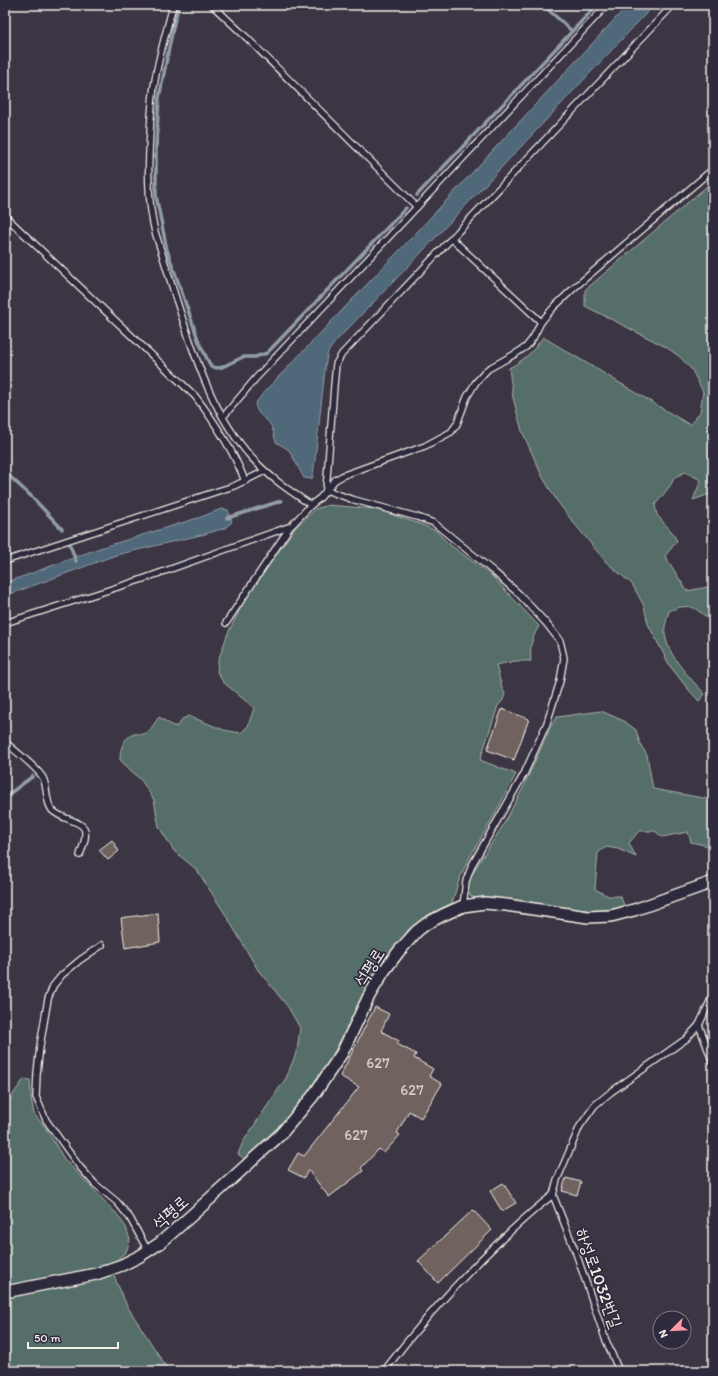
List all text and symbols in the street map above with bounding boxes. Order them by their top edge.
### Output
street label: 석평로 [350,944,388,990]
house number: 627 [366,1054,390,1072]
house number: 627 [400,1081,424,1099]
house number: 627 [344,1126,368,1144]
street label: 석평로 [148,1191,192,1233]
street label: 하성로1032번길 [572,1225,626,1331]
north arrow [652,1310,692,1350]
scale bar [28,1324,118,1350]
text: N [656,1328,671,1340]
text: 50 m [34,1331,60,1345]

